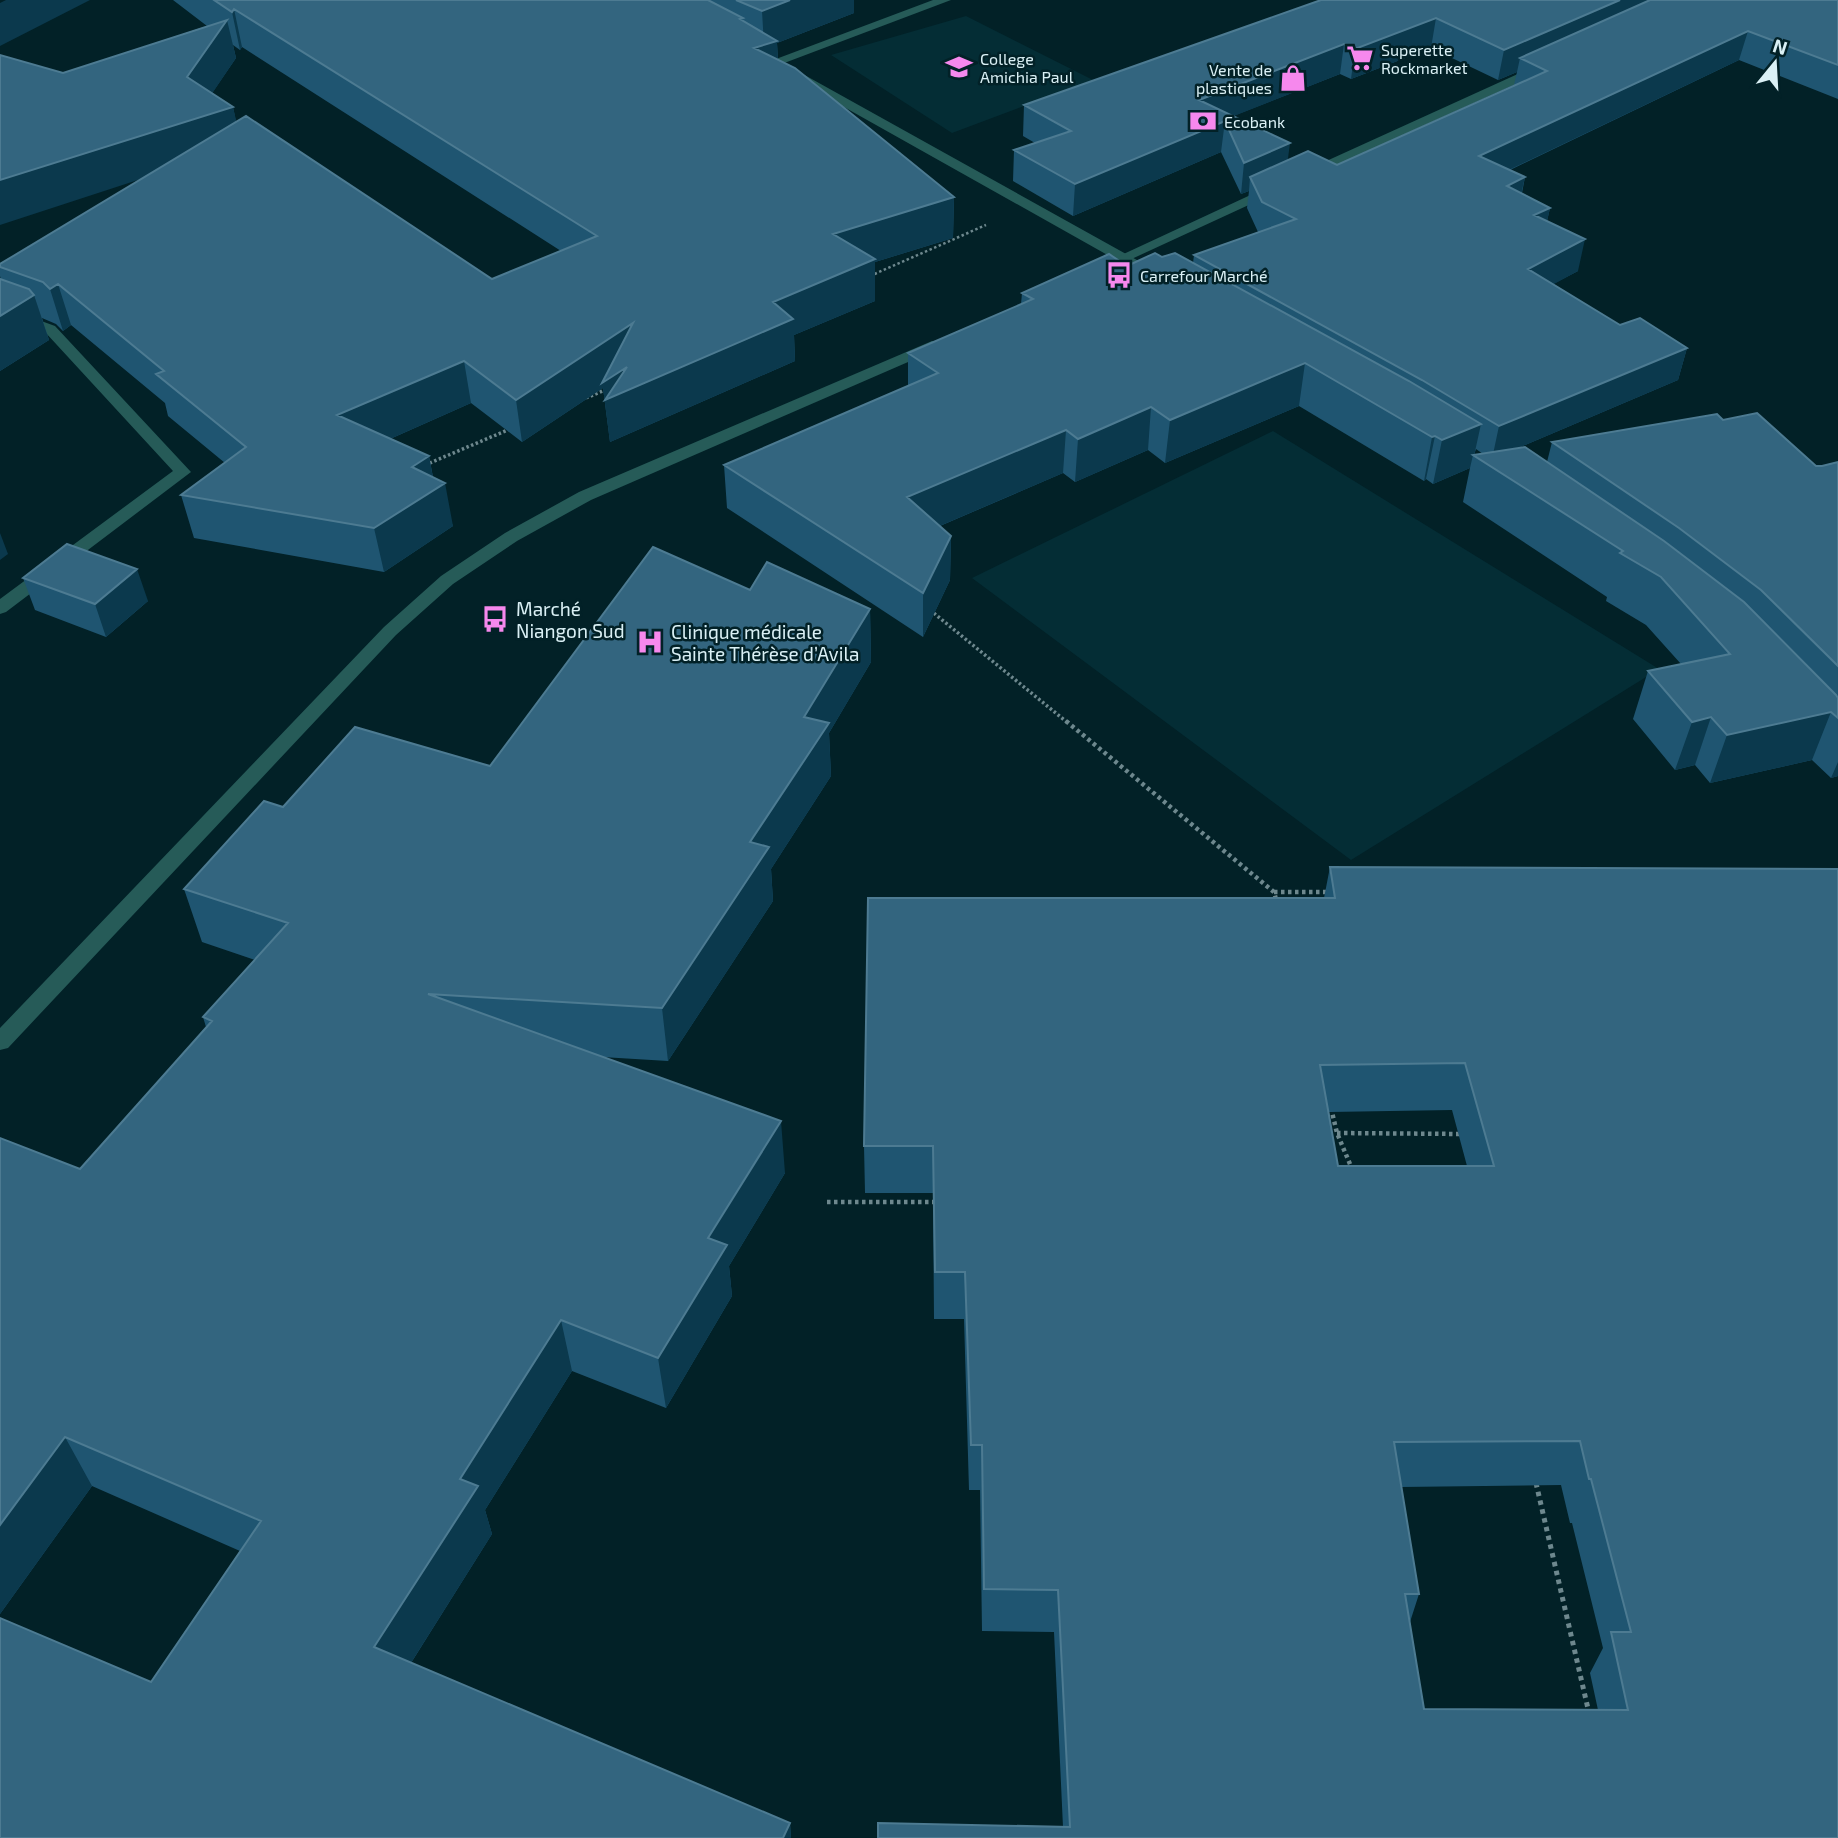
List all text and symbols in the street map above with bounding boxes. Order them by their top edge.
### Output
north arrow [1740,28,1810,98]
text: N [1770,33,1790,59]
place label: Superette Rockmarket [1381,40,1468,77]
supermarket icon: Superette Rockmarket [1345,43,1375,73]
place label: College Amichia Paul [980,49,1074,86]
school or university icon: College Amichia Paul [944,52,974,82]
place label: Vente de plastiques [1196,60,1272,97]
shop icon: Vente de plastiques [1278,63,1308,93]
bank icon: Ecobank [1188,106,1218,136]
place label: Ecobank [1224,112,1285,131]
bus stop icon: Carrefour Marché [1104,260,1134,290]
place label: Carrefour Marché [1140,266,1268,285]
place label: Marché Niangon Sud [516,597,625,642]
bus stop icon: Marché Niangon Sud [480,604,510,634]
place label: Clinique médicale Sainte Thérèse d’Avila [671,620,859,665]
hospital icon: Clinique médicale Sainte Thérèse d’Avila [635,627,665,657]

